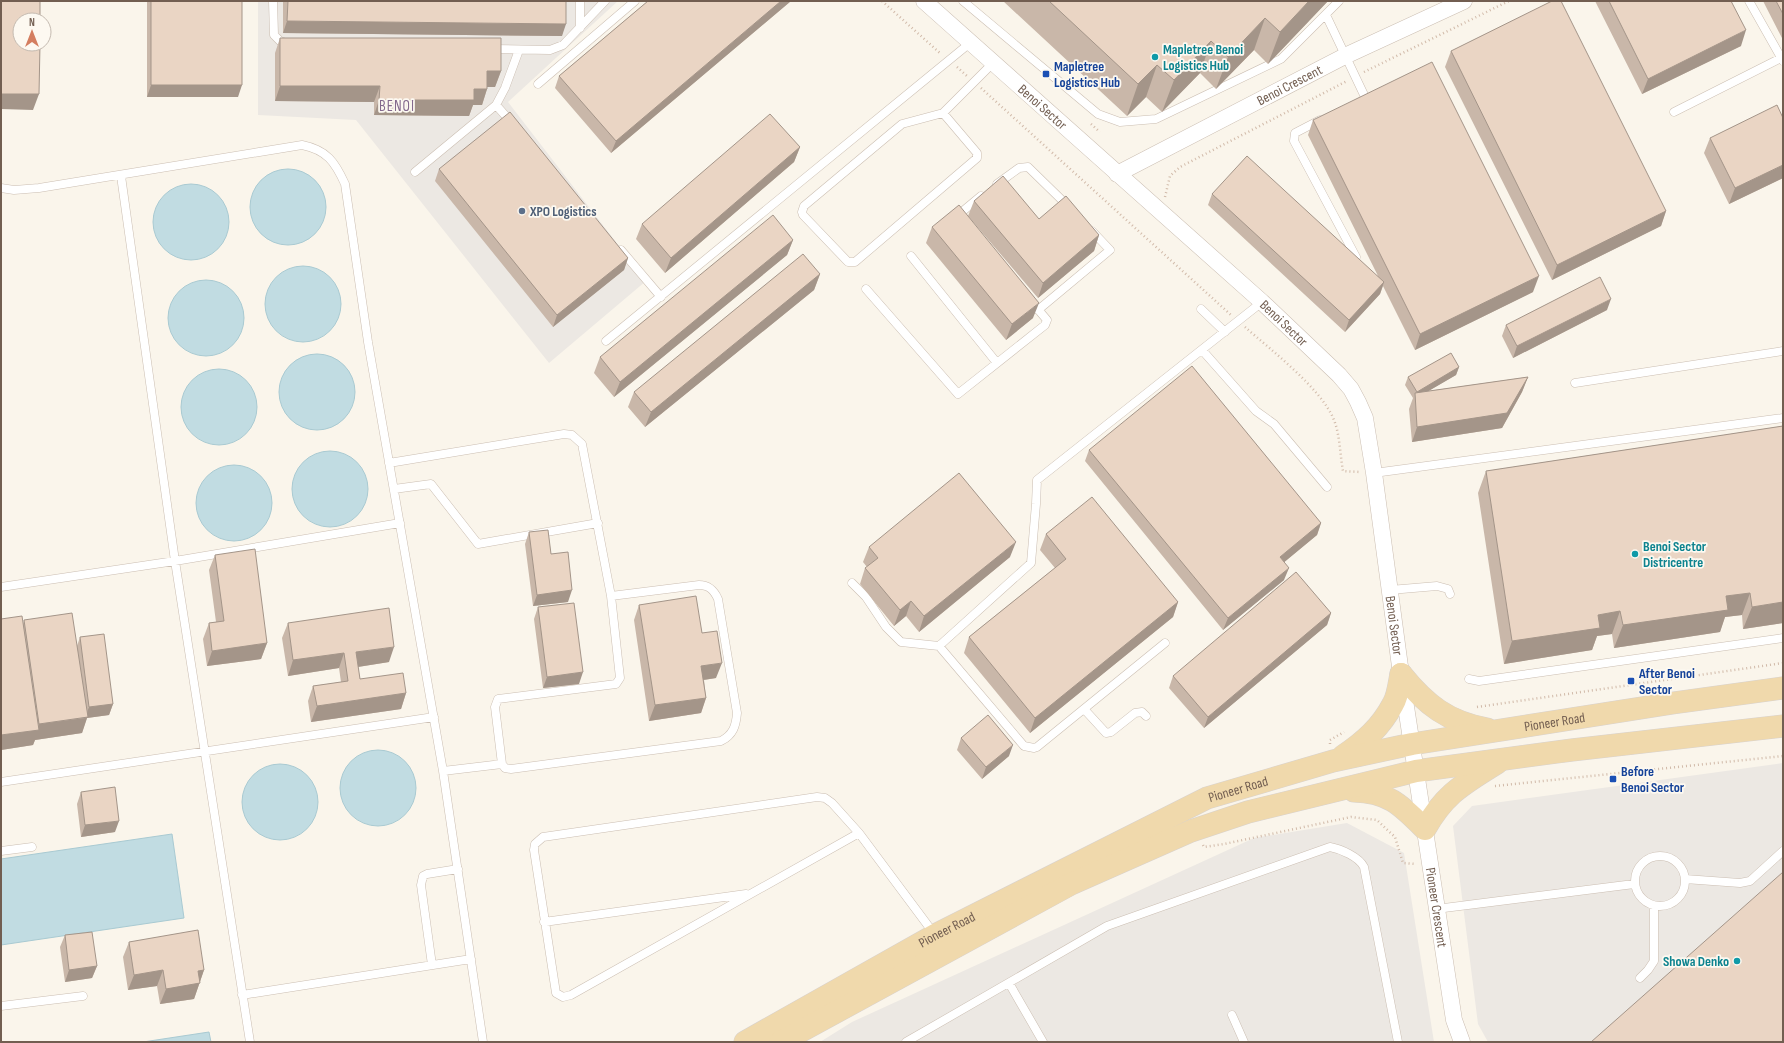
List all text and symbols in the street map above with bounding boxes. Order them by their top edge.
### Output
north arrow [12,12,52,52]
text: N [29,16,35,29]
place label: Mapletree Benoi Logistics Hub [1163,41,1243,74]
marker: Mapletree Benoi Logistics Hub [1150,52,1160,62]
place label: Mapletree Logistics Hub [1054,58,1120,91]
street label: Benoi Crescent [1254,61,1325,109]
marker: Mapletree Logistics Hub [1041,69,1051,79]
street label: Benoi Sector [1014,81,1070,133]
district label: BENOI [379,97,415,116]
place label: XPO Logistics [529,203,597,220]
marker: XPO Logistics [517,206,527,216]
street label: Benoi Sector [1256,297,1311,350]
place label: Benoi Sector Districentre [1643,538,1707,571]
marker: Benoi Sector Districentre [1630,549,1640,559]
street label: Benoi Sector [1382,595,1406,656]
place label: After Benoi Sector [1638,665,1695,698]
marker: After Benoi Sector [1626,676,1636,686]
street label: Pioneer Road [1523,709,1586,735]
place label: Before Benoi Sector [1621,763,1685,796]
street label: Pioneer Road [1206,773,1270,806]
marker: Before Benoi Sector [1608,774,1618,784]
street label: Pioneer Crescent [1422,866,1451,949]
street label: Pioneer Road [916,908,978,952]
place label: Showa Denko [1663,953,1729,970]
marker: Showa Denko [1732,956,1742,966]

